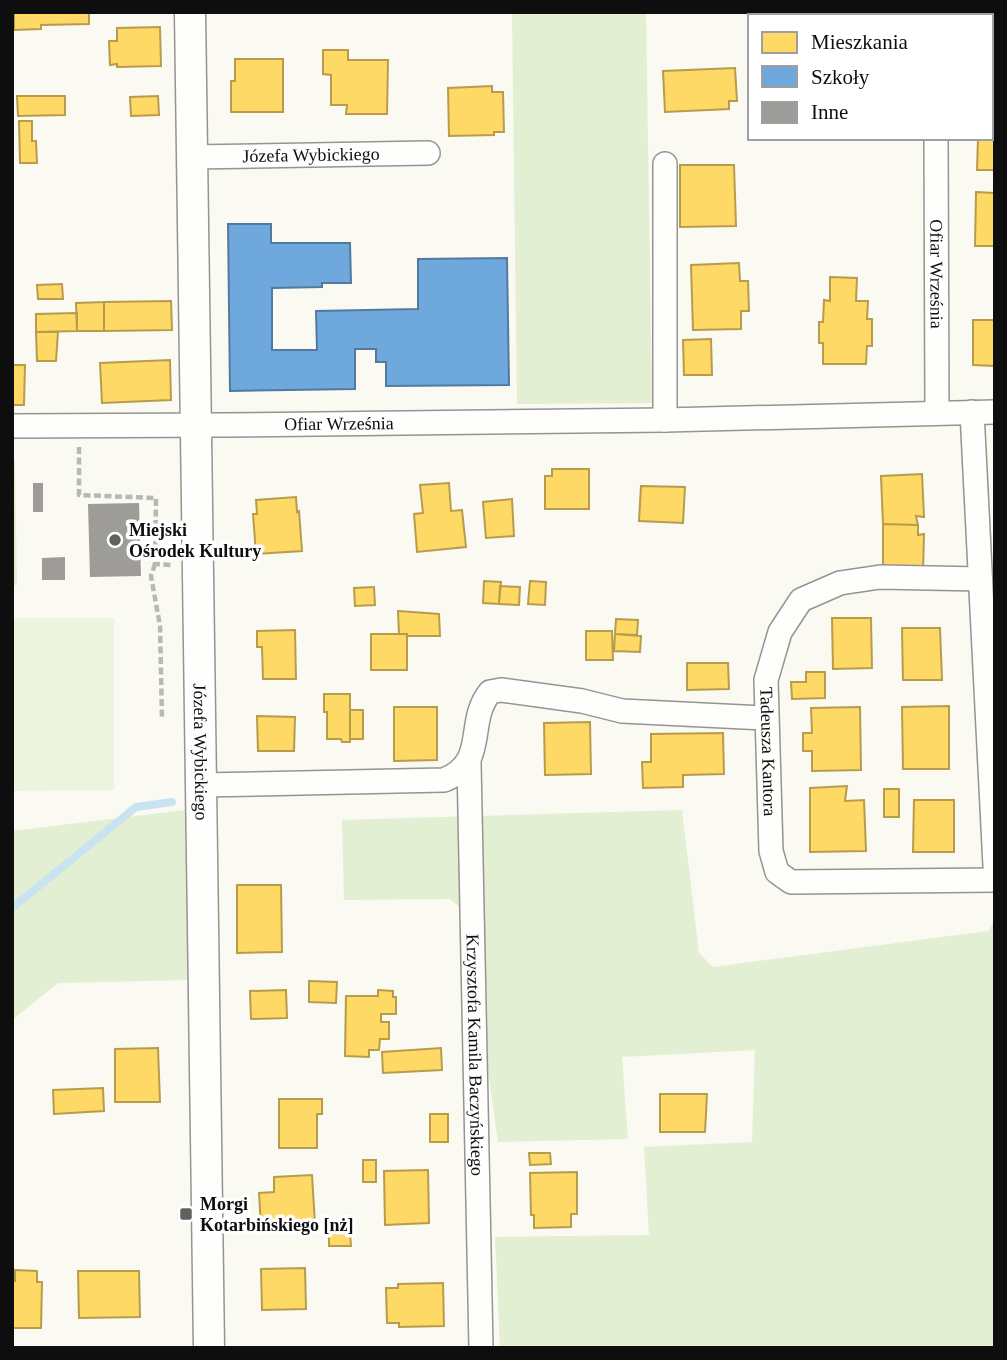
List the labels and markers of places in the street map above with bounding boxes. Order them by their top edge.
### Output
place label: Miejski Ośrodek Kultury [129,520,261,561]
marker: Miejski Ośrodek Kultury [107,532,123,548]
place label: Morgi Kotarbińskiego [nż] [200,1194,354,1235]
marker: Morgi Kotarbińskiego [nż] [178,1206,194,1222]

